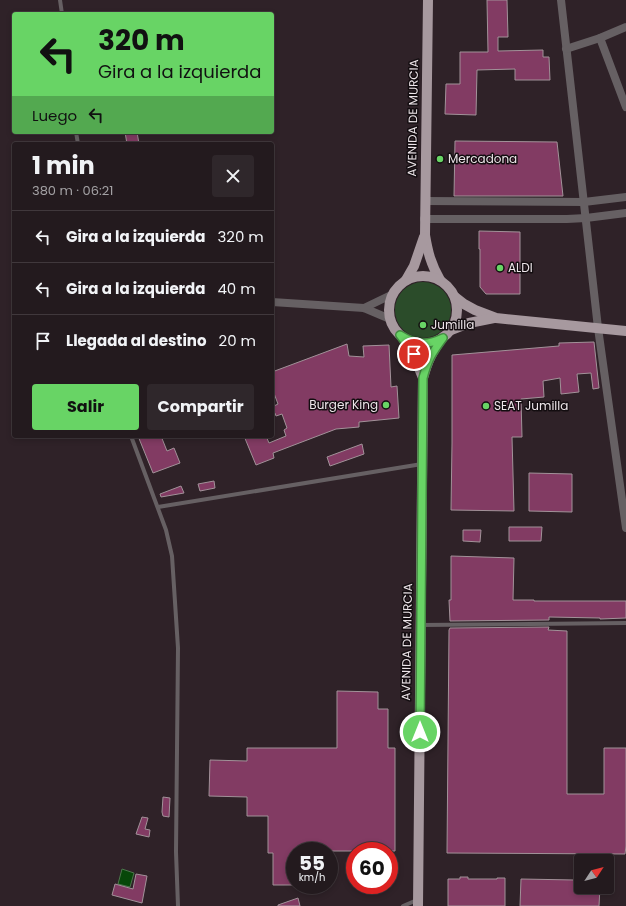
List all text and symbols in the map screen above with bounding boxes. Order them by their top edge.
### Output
text: 320 m [98,21,185,60]
icon: left [32,28,84,80]
text: Gira a la izquierda [98,59,261,84]
street label: AVENIDA DE MURCIA [403,59,422,177]
icon: left [85,104,107,126]
text: Luego [32,105,77,126]
text: 1 min [32,149,95,182]
place label: Mercadona [448,150,517,167]
marker: Mercadona [435,154,445,164]
button: close [212,155,254,197]
text: 380 m · 06:21 [32,181,113,200]
icon: left [32,226,54,248]
text: Gira a la izquierda [66,226,205,247]
text: 320 m [217,226,264,247]
place label: ALDI [508,259,533,276]
marker: ALDI [495,263,505,273]
icon: left [32,278,54,300]
text: Gira a la izquierda [66,278,205,299]
text: 40 m [217,278,256,299]
place label: Jumilla [431,316,474,333]
marker: Jumilla [418,320,428,330]
icon: arrive [32,330,54,352]
text: Llegada al destino [66,330,207,351]
text: 20 m [219,330,256,351]
pin [397,337,431,371]
icon: arrive [403,343,425,365]
button: Salir [32,384,139,430]
button: Compartir [147,384,254,430]
place label: Burger King [309,396,378,413]
place label: SEAT Jumilla [494,397,568,414]
marker: Burger King [381,400,391,410]
marker: SEAT Jumilla [481,401,491,411]
street label: AVENIDA DE MURCIA [397,583,416,701]
position arrow [399,711,441,753]
speed limit sign: 60 [346,842,398,894]
text: 55 [299,849,325,877]
north arrow [574,854,614,894]
map controls [574,854,614,894]
text: km/h [299,870,325,885]

